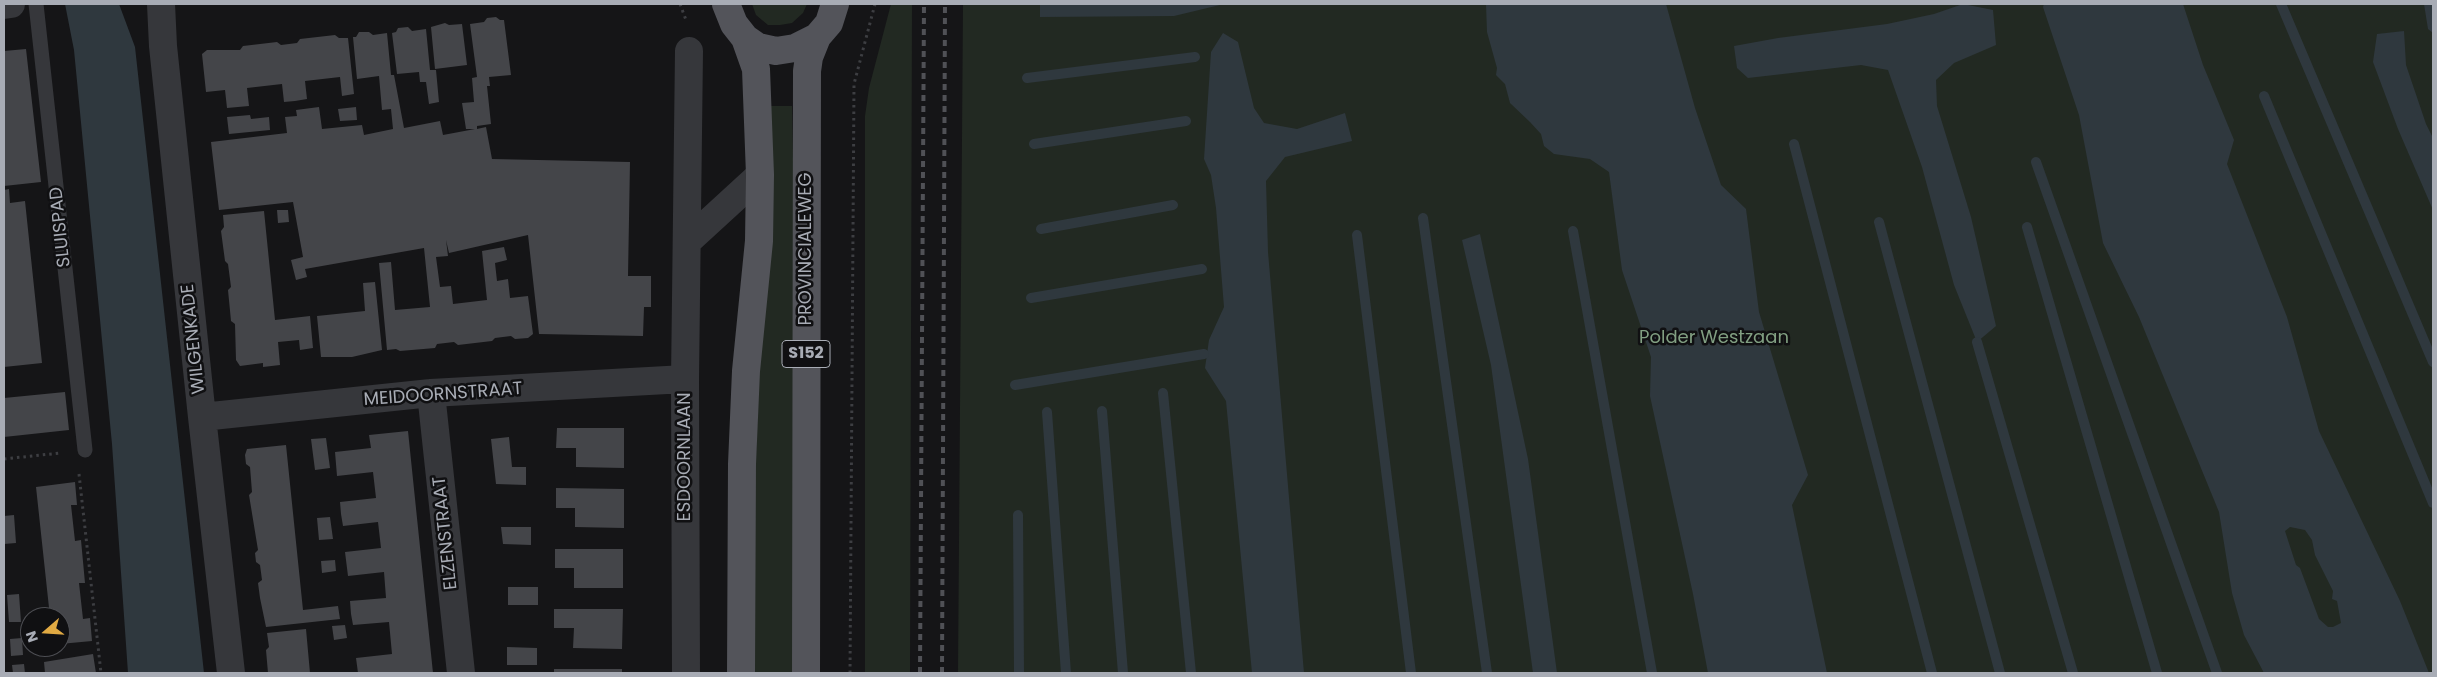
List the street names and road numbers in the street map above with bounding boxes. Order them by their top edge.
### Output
street label: PROVINCIALEWEG [795,172,817,326]
street label: SLUISPAD [46,186,76,268]
street label: WILGENKADE [177,283,211,395]
road number: S152 [782,340,830,368]
street label: MEIDOORNSTRAAT [363,379,523,411]
street label: ESDOORNLAAN [674,392,696,522]
street label: ELZENSTRAAT [429,475,463,591]

